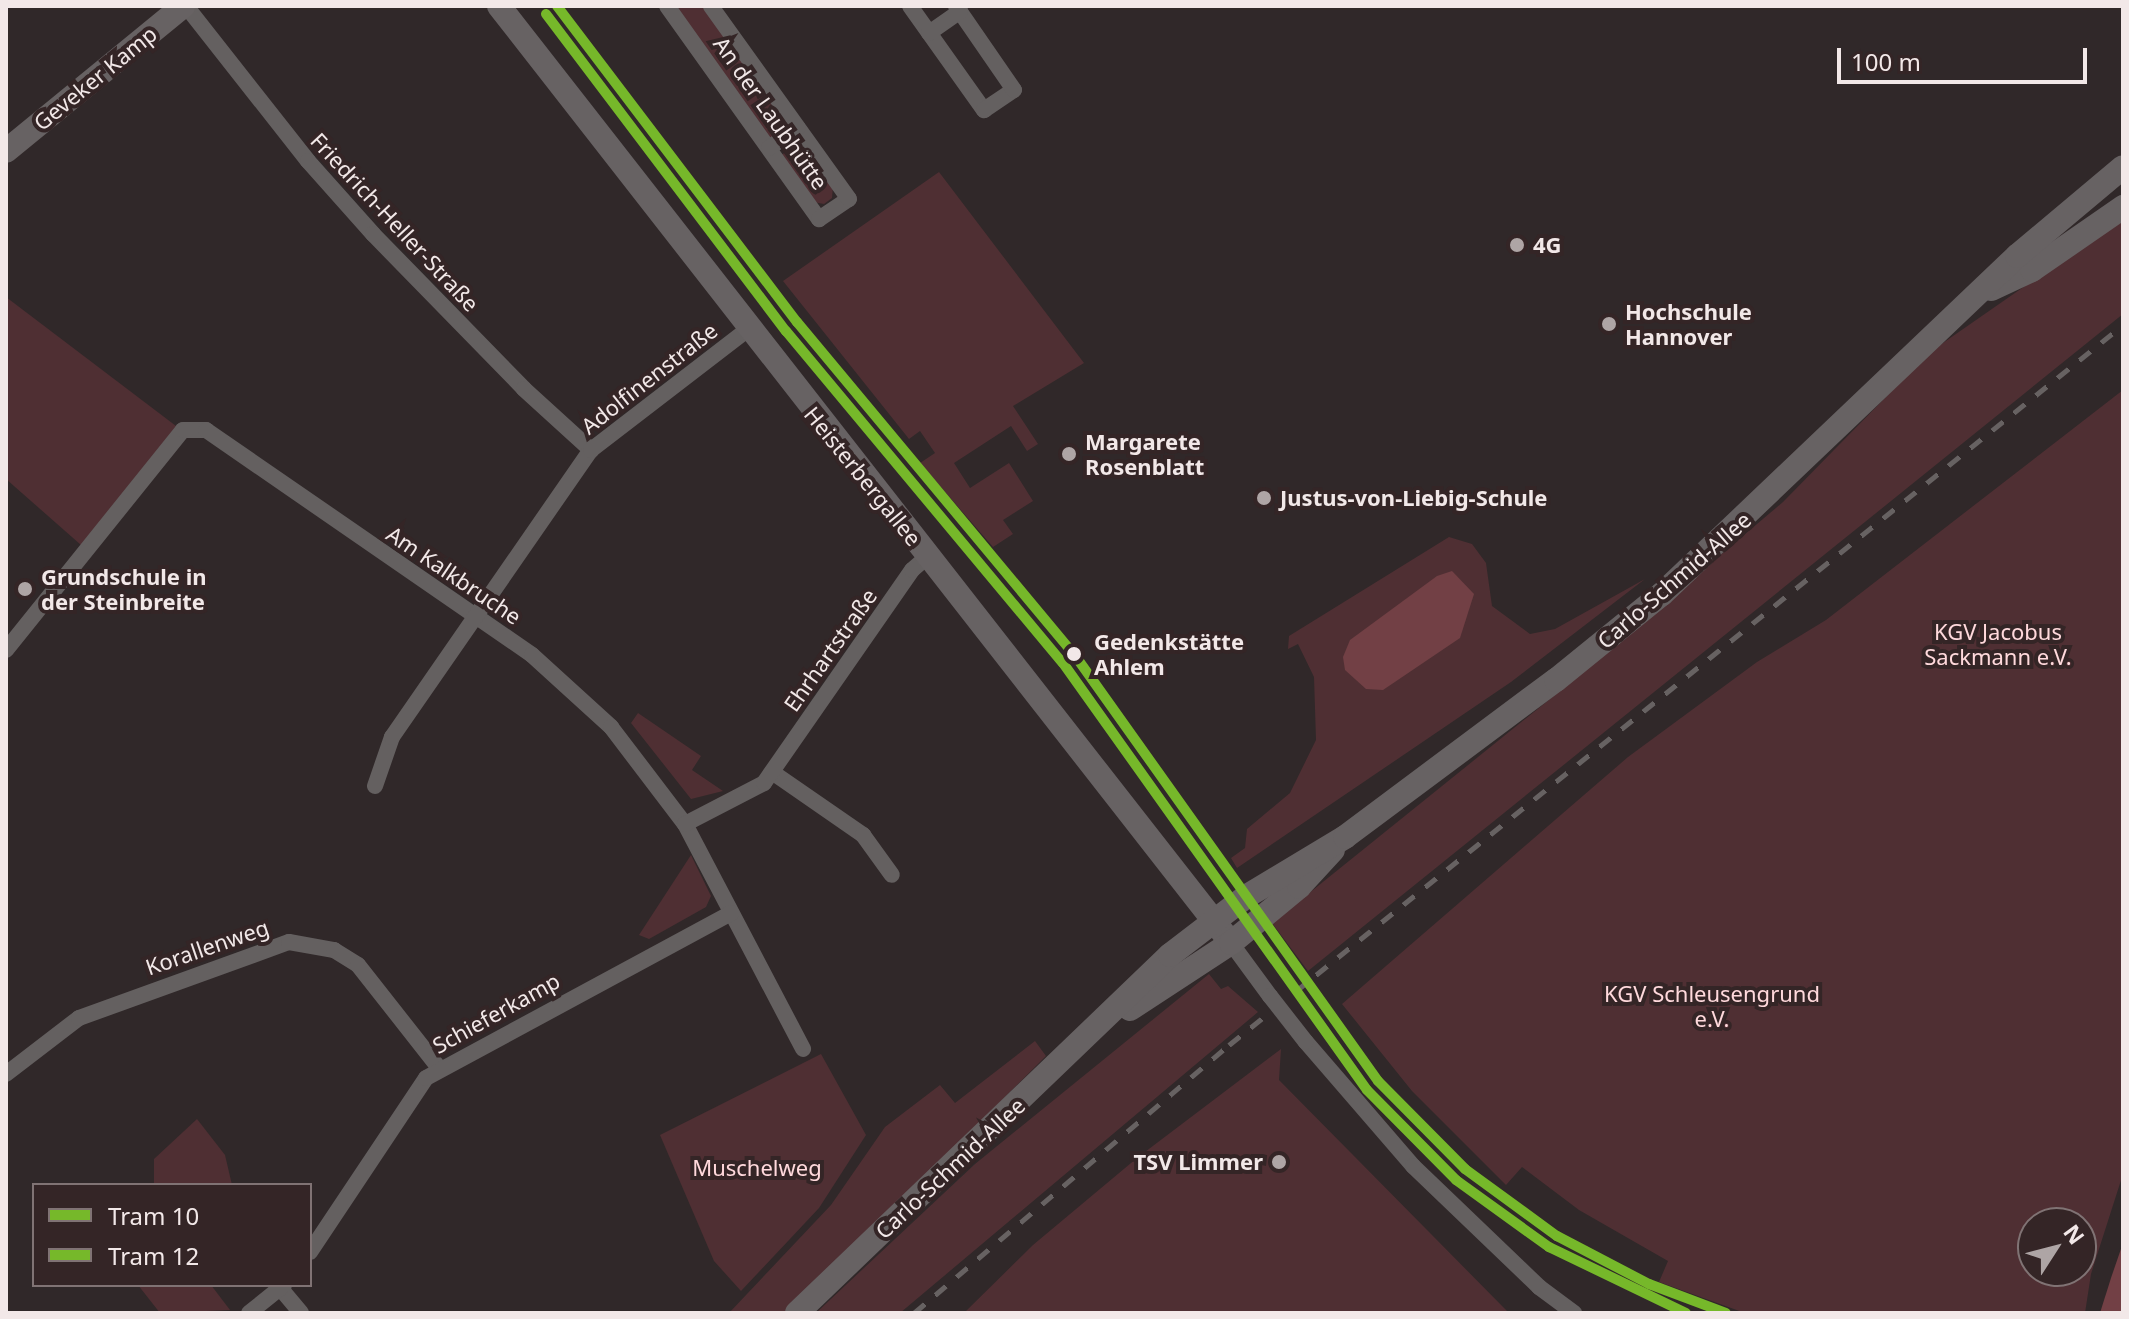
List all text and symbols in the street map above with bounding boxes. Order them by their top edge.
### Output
street label: Geveker Kamp [28,20,162,136]
street label: An der Laubhütte [708,31,834,195]
scale bar [1841,32,2091,82]
text: 100 m [1851,45,1921,78]
street label: Friedrich-Heller-Straße [306,127,484,317]
place label: 4G [1533,232,1562,258]
marker: 4G [1508,236,1526,254]
place label: Hochschule Hannover [1625,298,1752,350]
marker: Hochschule Hannover [1600,315,1618,333]
street label: Adolfinenstraße [576,317,722,439]
street label: Heisterbergallee [799,401,927,551]
place label: Margarete Rosenblatt [1085,428,1204,480]
marker: Margarete Rosenblatt [1060,445,1078,463]
place label: Justus-von-Liebig-Schule [1280,485,1547,511]
marker: Justus-von-Liebig-Schule [1255,489,1273,507]
street label: Carlo-Schmid-Allee [1592,506,1756,654]
street label: Am Kalkbruche [382,520,526,630]
place label: Grundschule in der Steinbreite [41,563,207,614]
marker: Grundschule in der Steinbreite [16,580,34,598]
street label: Ehrhartstraße [778,584,882,716]
park label: KGV Jacobus Sackmann e.V. [1924,618,2072,670]
place label: Gedenkstätte Ahlem [1094,628,1244,680]
marker: Gedenkstätte Ahlem [1061,641,1087,667]
street label: Korallenweg [142,914,272,980]
street label: Schieferkamp [428,967,564,1059]
park label: KGV Schleusengrund e.V. [1604,980,1820,1032]
street label: Carlo-Schmid-Allee [870,1092,1030,1244]
place label: TSV Limmer [1133,1149,1263,1175]
marker: TSV Limmer [1270,1153,1288,1171]
park label: Muschelweg [692,1155,822,1181]
legend [32,1183,312,1287]
text: Tram 10 [108,1199,199,1232]
north arrow [2017,1207,2097,1287]
text: N [2057,1218,2092,1250]
text: Tram 12 [108,1239,199,1272]

